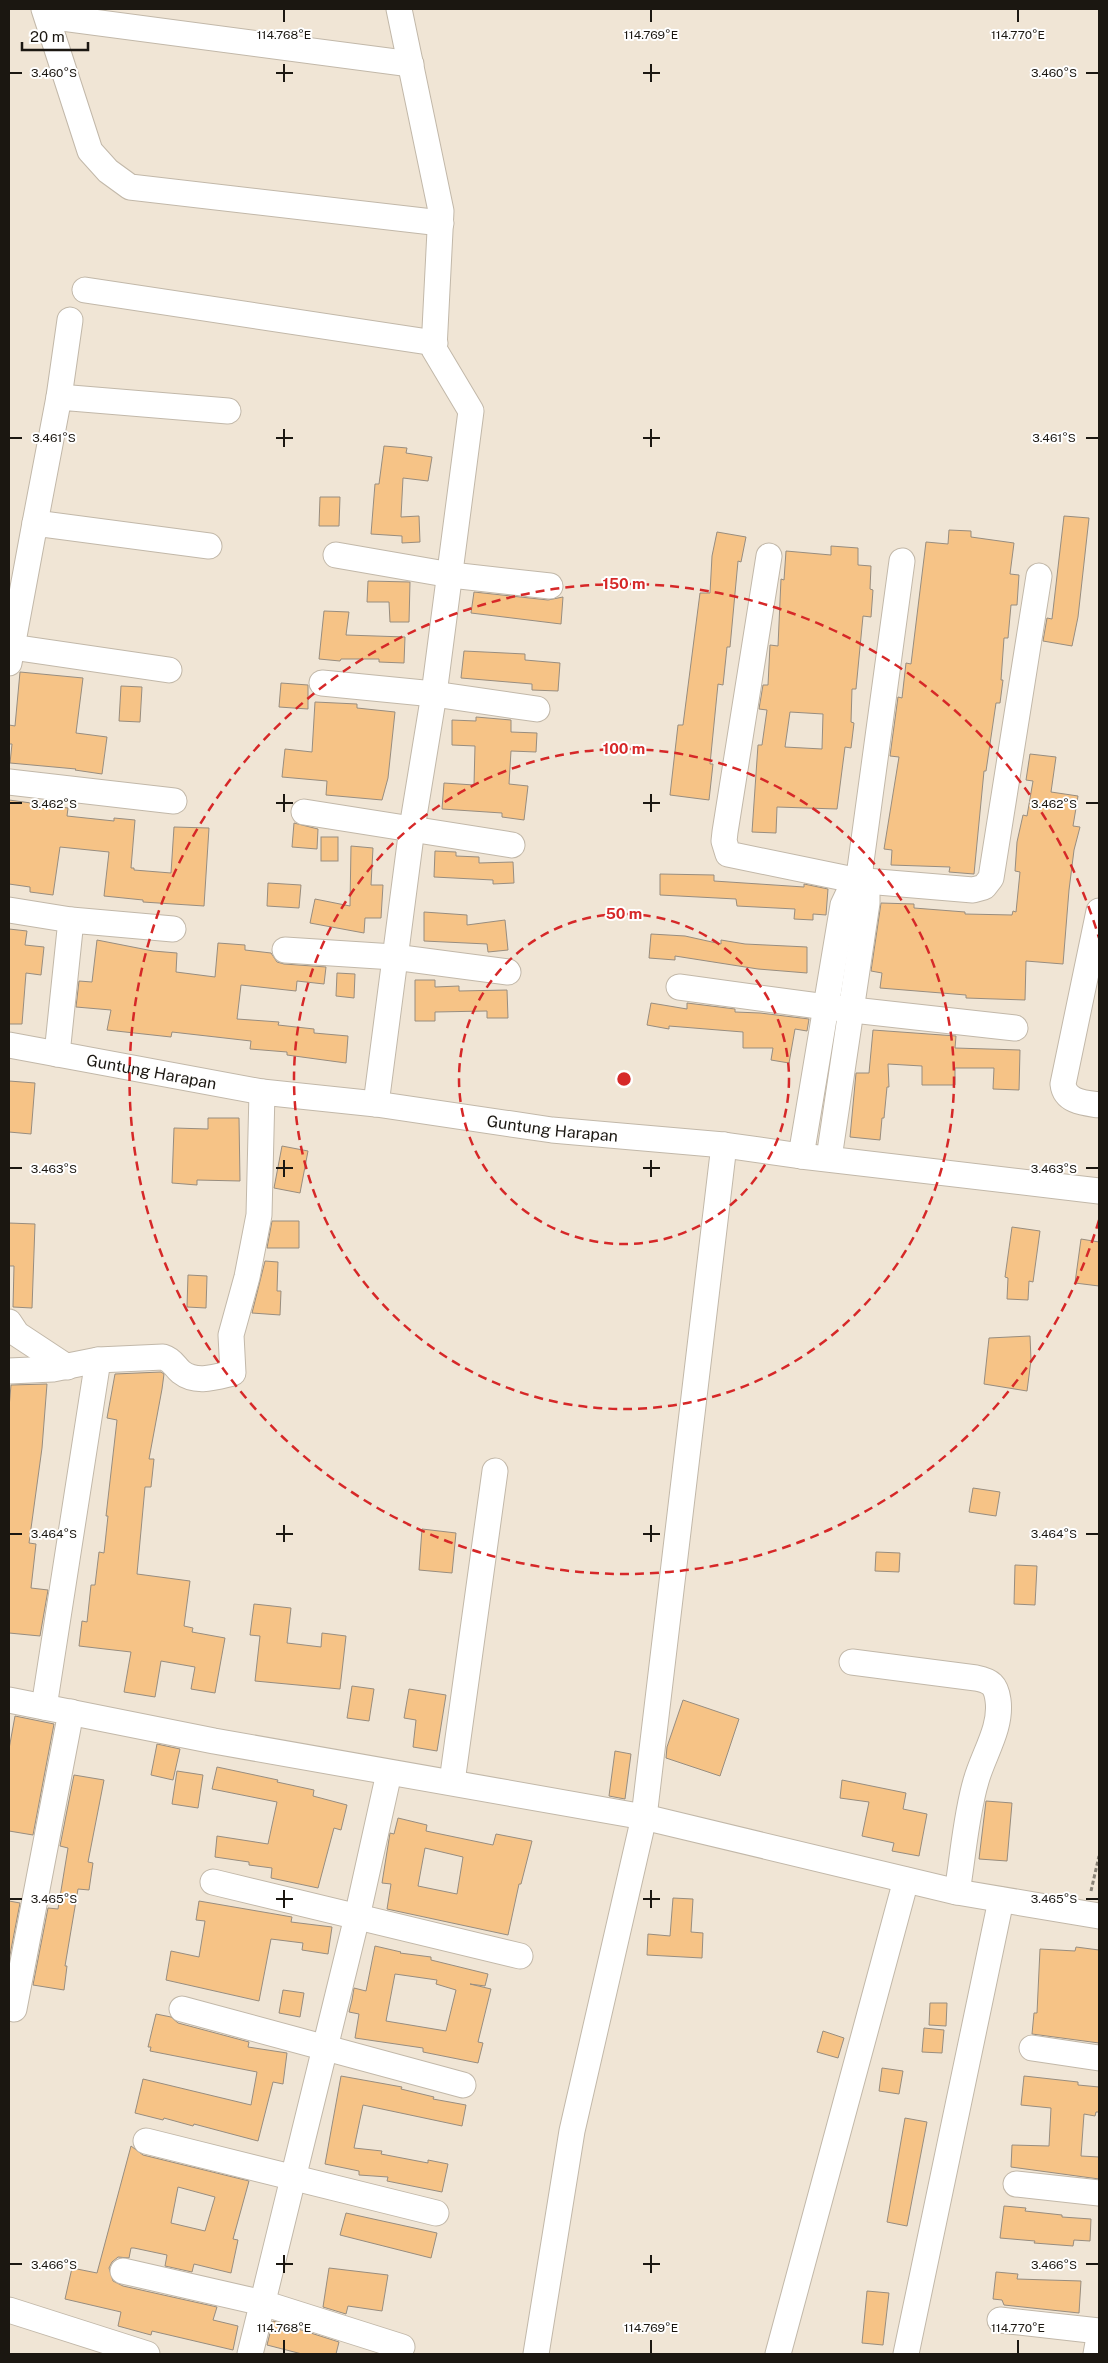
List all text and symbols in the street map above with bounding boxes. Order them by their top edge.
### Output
scale bar [22,20,89,52]
text: 20 m [30,28,65,45]
text: 114.768°E [257,28,311,42]
text: 114.769°E [624,28,678,42]
text: 114.770°E [991,28,1045,42]
text: 3.460°S [31,66,77,80]
text: 3.460°S [1031,66,1077,80]
text: 3.461°S [32,431,76,445]
text: 3.461°S [1032,431,1076,445]
text: 150 m [602,575,646,592]
text: 100 m [603,740,645,757]
text: 3.462°S [31,797,77,811]
text: 3.462°S [1031,797,1077,811]
text: 50 m [606,905,642,922]
street label: Guntung Harapan [85,1051,218,1093]
centre of rings [615,1070,633,1088]
street label: Guntung Harapan [485,1111,619,1146]
text: 3.463°S [31,1162,77,1176]
text: 3.463°S [1031,1162,1077,1176]
text: 3.464°S [31,1527,77,1541]
text: 3.464°S [1031,1527,1077,1541]
text: 3.465°S [31,1892,77,1906]
text: 3.465°S [1031,1892,1077,1906]
text: 3.466°S [31,2258,77,2272]
text: 3.466°S [1031,2258,1077,2272]
text: 114.768°E [257,2321,311,2335]
text: 114.769°E [624,2321,678,2335]
text: 114.770°E [991,2321,1045,2335]

